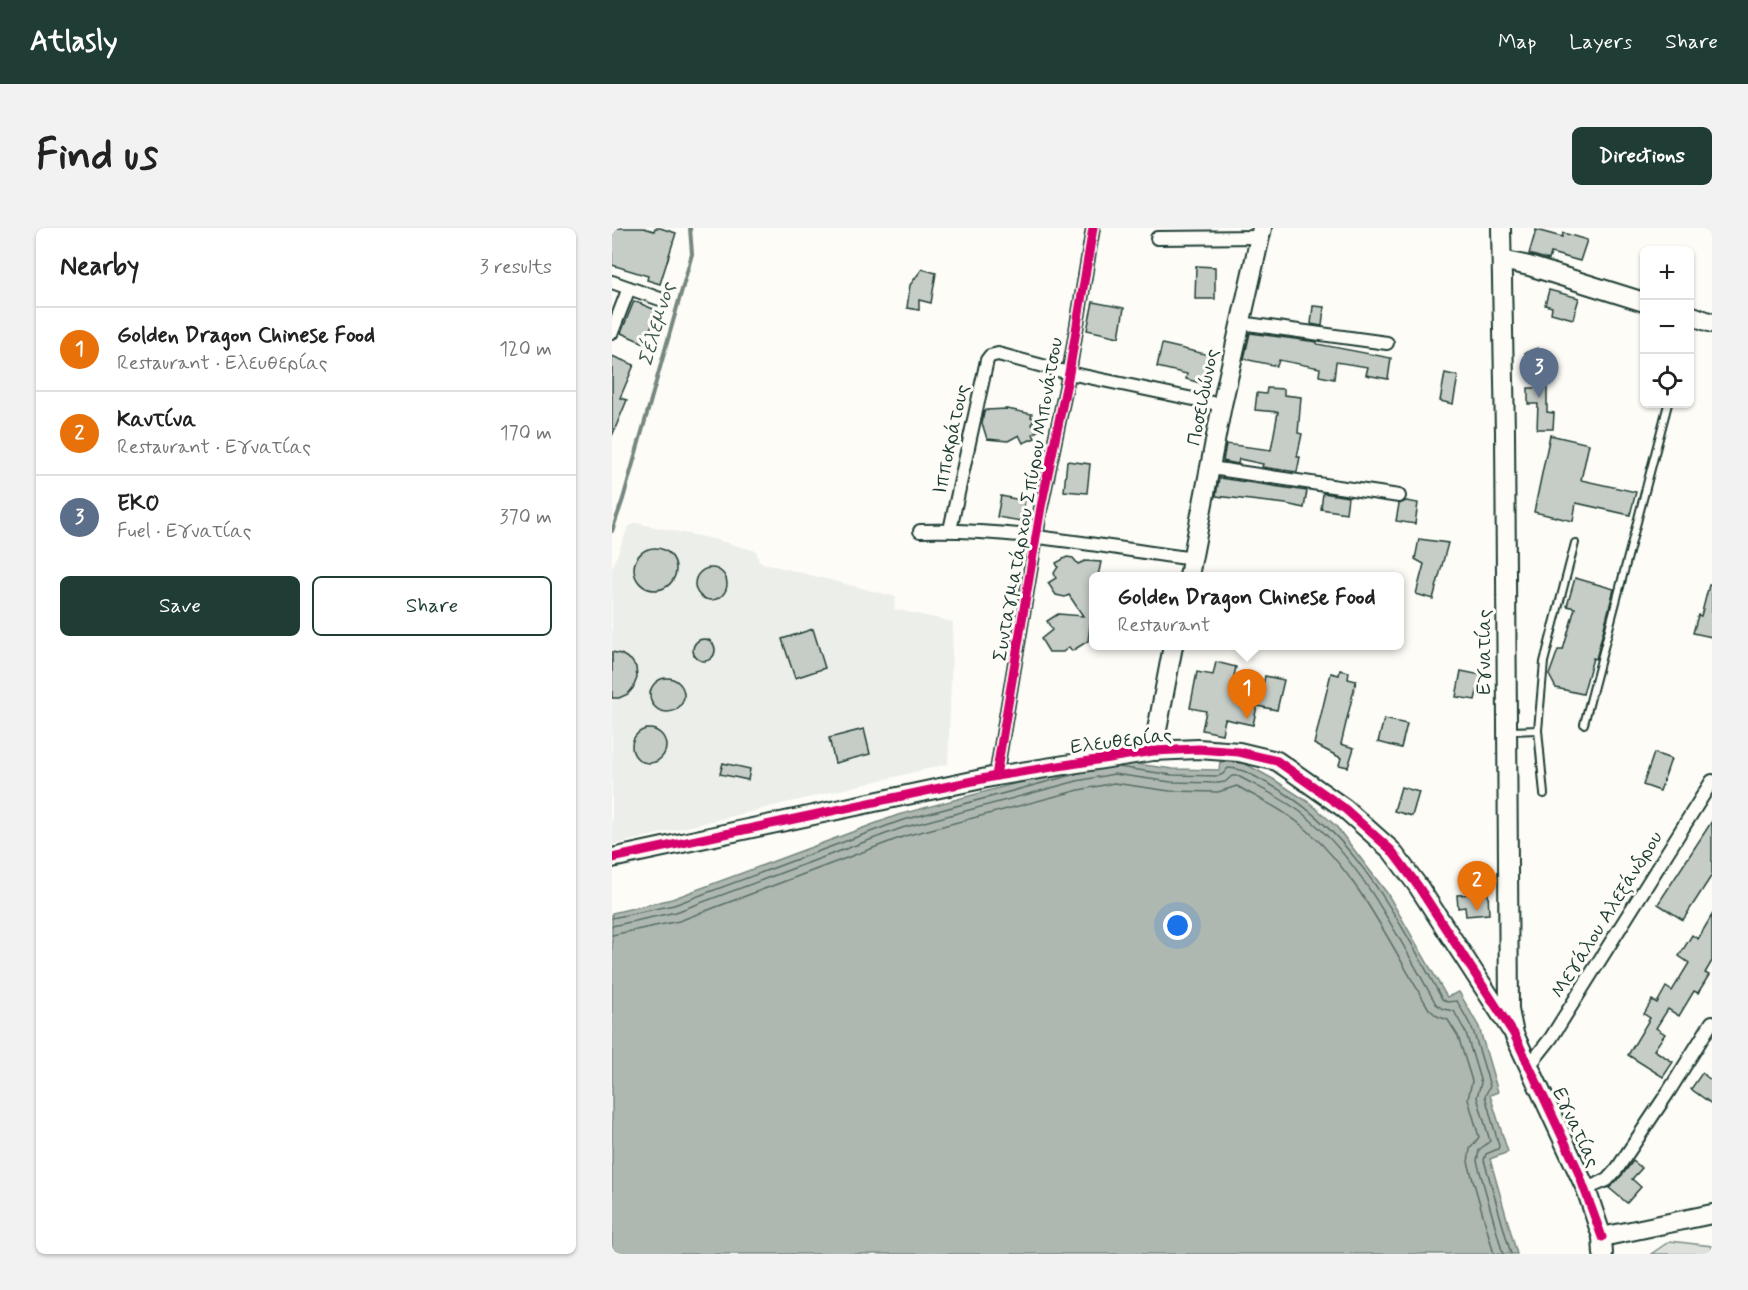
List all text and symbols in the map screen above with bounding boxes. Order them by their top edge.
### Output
text: Atlasly [30,24,118,61]
text: Map [1498,28,1536,56]
text: Layers [1569,28,1632,56]
text: Share [1665,28,1718,56]
button: Directions [1572,127,1712,185]
text: Find us [36,129,158,184]
map controls [1640,246,1694,408]
button: + [1640,246,1694,300]
text: Nearby [60,250,139,284]
text: 3 results [480,254,552,281]
water label: Σέλεμνος [632,278,683,369]
button: − [1640,300,1694,354]
text: Golden Dragon Chinese Food [117,322,375,350]
street label: Συνταγματάρχου Σπύρου Μπονάτσου [987,335,1070,663]
text: 1 [75,336,84,363]
text: 120 m [499,336,552,363]
street label: Ποσειδώνος [1181,346,1226,448]
pin: 3 [1520,348,1558,398]
text: Restaurant · Ελευθερίας [117,350,327,377]
button: locate [1640,354,1694,408]
street label: Ιπποκράτους [927,382,976,497]
text: Καντίνα [117,406,196,434]
text: 2 [75,420,84,447]
text: 170 m [500,420,552,447]
text: Restaurant · Εγνατίας [117,434,311,461]
text: EKO [117,490,160,518]
text: 3 [75,504,84,531]
text: 370 m [500,504,552,531]
text: Fuel · Εγνατίας [117,518,252,545]
popup [1089,572,1404,650]
button: Save [60,576,300,636]
button: Share [312,576,552,636]
text: Golden Dragon Chinese Food [1117,584,1376,612]
street label: Εγνατίας [1471,609,1498,695]
text: Restaurant [1117,612,1210,639]
pin: 1 [1228,670,1266,719]
street label: Ελευθερίας [1069,722,1174,761]
street label: Μεγάλου Αλεξάνδρου [1545,826,1670,1003]
pin: 2 [1458,862,1496,911]
your location [1163,911,1192,940]
street label: Εγνατίας [1545,1083,1606,1172]

